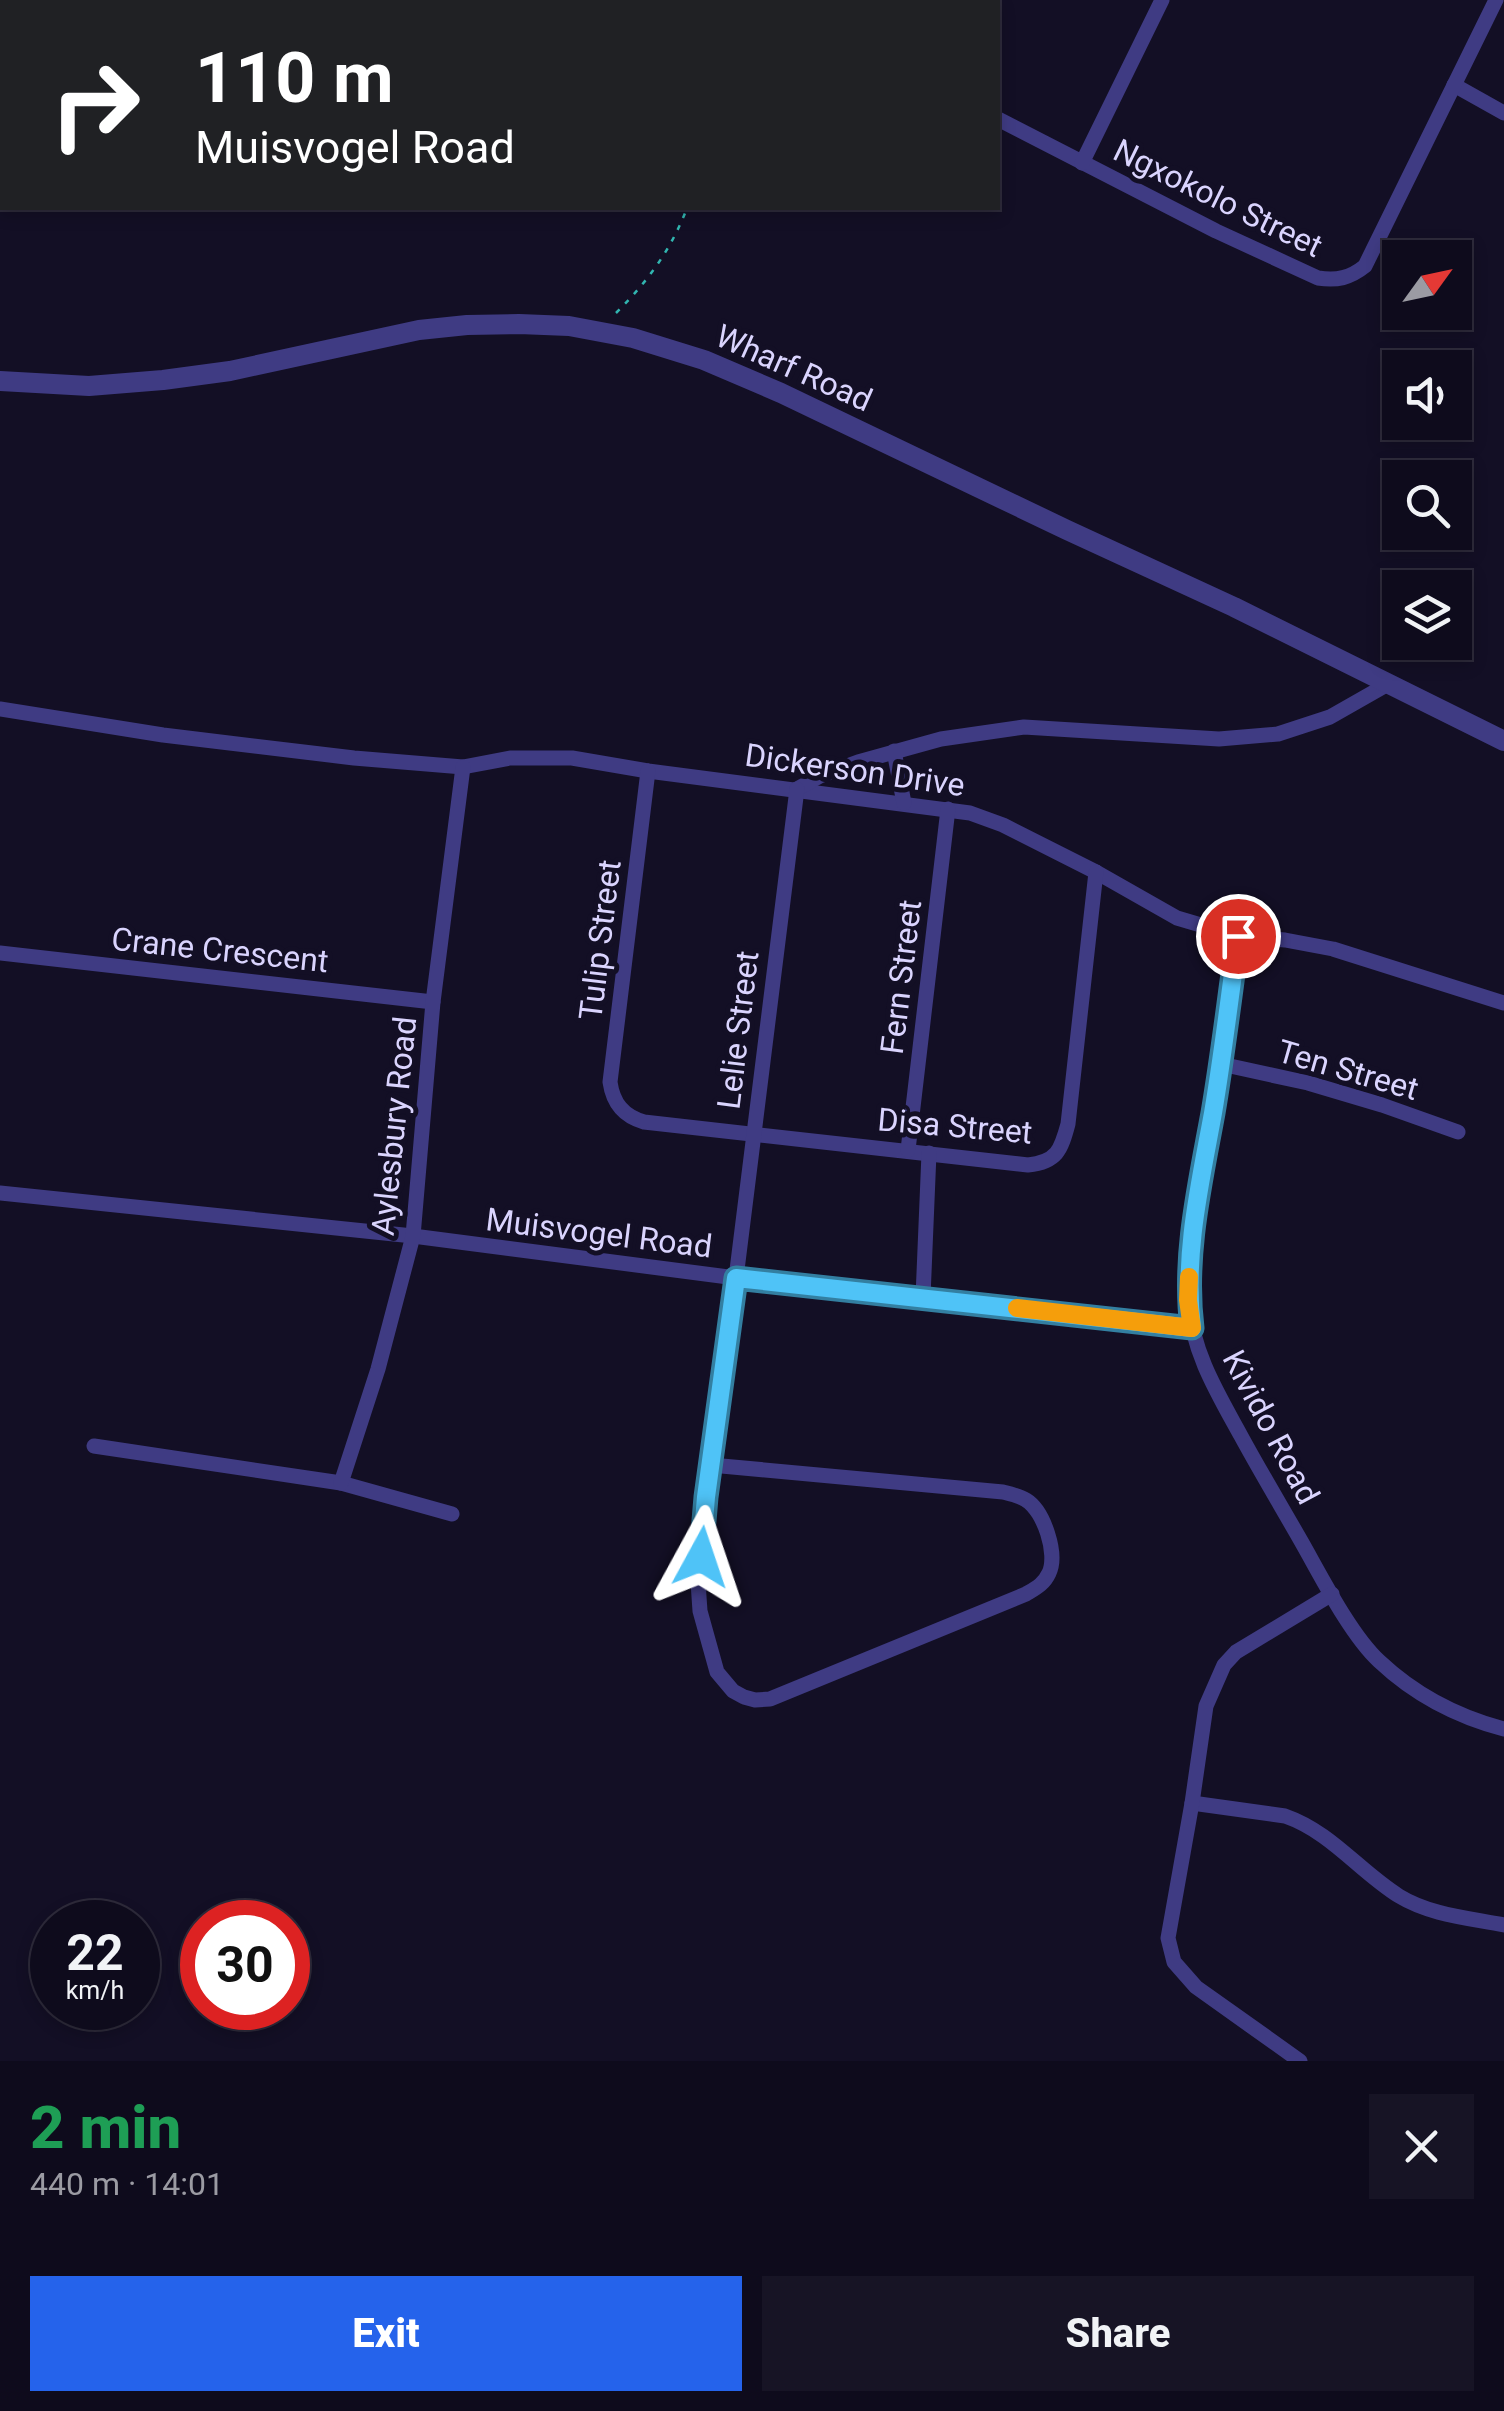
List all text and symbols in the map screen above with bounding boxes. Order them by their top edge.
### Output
text: 110 m [195,37,394,119]
icon: right [30,40,160,170]
text: Muisvogel Road [195,121,515,174]
street label: Ngxokolo Street [1107,131,1329,265]
north arrow [1382,240,1472,330]
map controls [1382,240,1472,660]
street label: Wharf Road [710,317,878,419]
button: sound [1382,350,1472,440]
button: search [1382,460,1472,550]
button: layers [1382,570,1472,660]
street label: Dickerson Drive [743,736,967,804]
street label: Tulip Street [571,858,629,1022]
pin [1196,894,1281,979]
street label: Fern Street [873,898,929,1056]
icon: arrive [1211,909,1266,964]
street label: Crane Crescent [110,920,330,980]
street label: Lelie Street [709,949,767,1111]
street label: Aylesbury Road [364,1015,424,1237]
street label: Ten Street [1273,1032,1423,1108]
street label: Disa Street [876,1100,1034,1152]
street label: Muisvogel Road [484,1200,714,1266]
street label: Kivido Road [1215,1344,1327,1510]
position arrow [649,1505,753,1609]
speed limit sign: 30 [180,1900,310,2030]
text: 22 [66,1924,124,1982]
text: km/h [66,1976,124,2005]
text: 2 min [30,2092,181,2163]
button: close [1369,2094,1474,2199]
text: 440 m · 14:01 [30,2165,224,2203]
button: Exit [30,2276,742,2391]
button: Share [762,2276,1474,2391]

